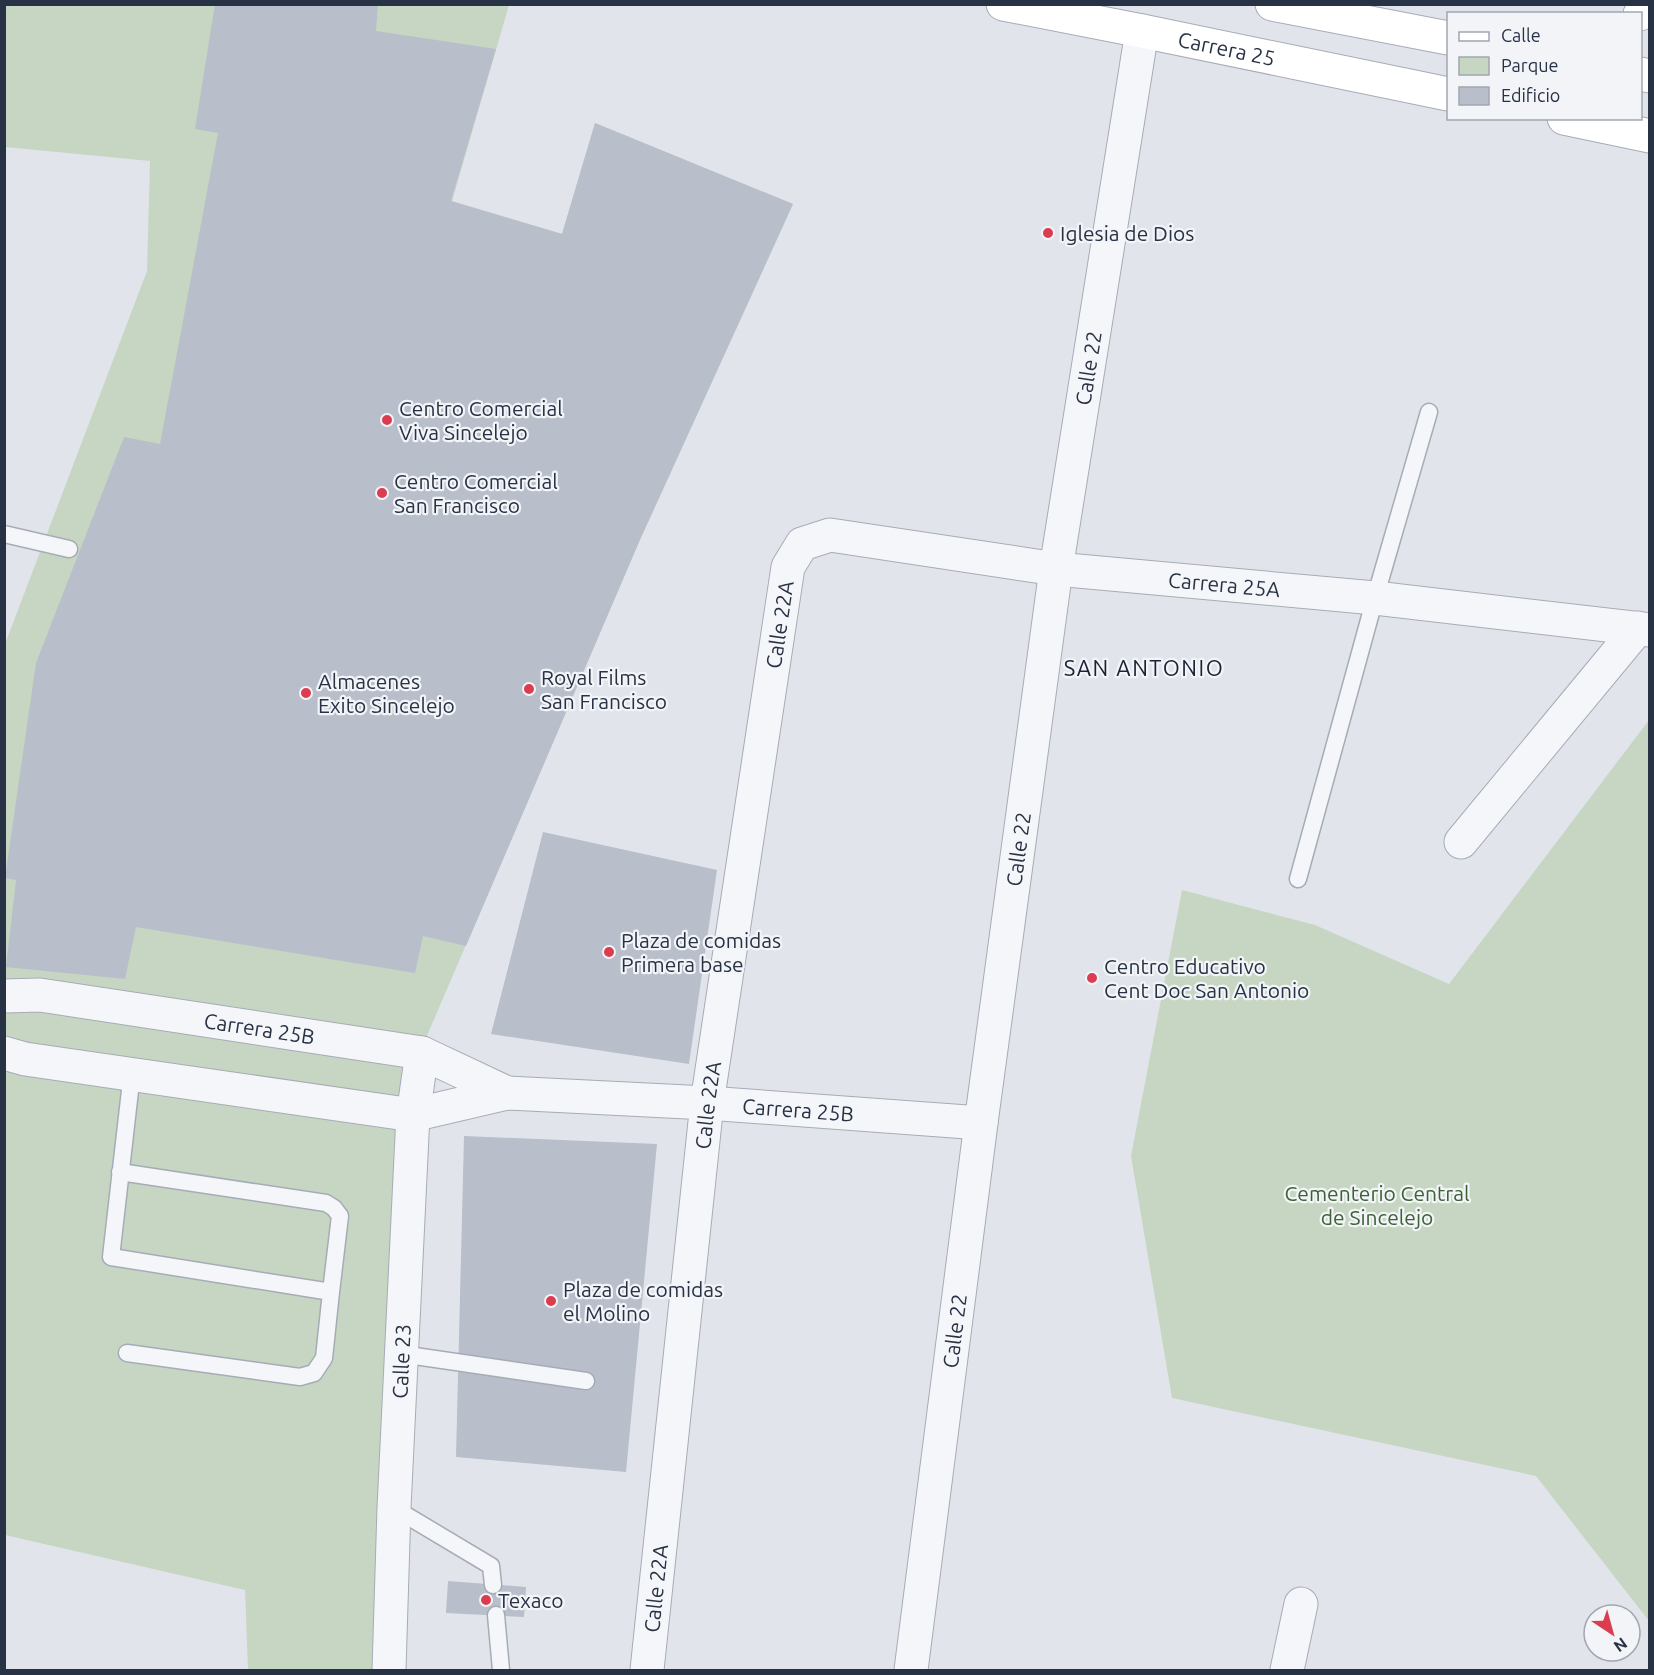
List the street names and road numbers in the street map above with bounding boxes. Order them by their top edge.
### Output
street label: Carrera 25 [1176,27,1277,70]
street label: Calle 22 [1070,329,1106,407]
street label: Carrera 25A [1167,567,1281,601]
street label: Calle 22A [761,579,798,670]
street label: Calle 22 [1001,810,1035,888]
street label: Carrera 25B [202,1008,317,1049]
street label: Calle 22A [690,1059,725,1150]
street label: Carrera 25B [741,1094,855,1126]
street label: Calle 22 [938,1292,971,1369]
street label: Calle 23 [387,1323,415,1399]
street label: Calle 22A [639,1543,672,1634]

